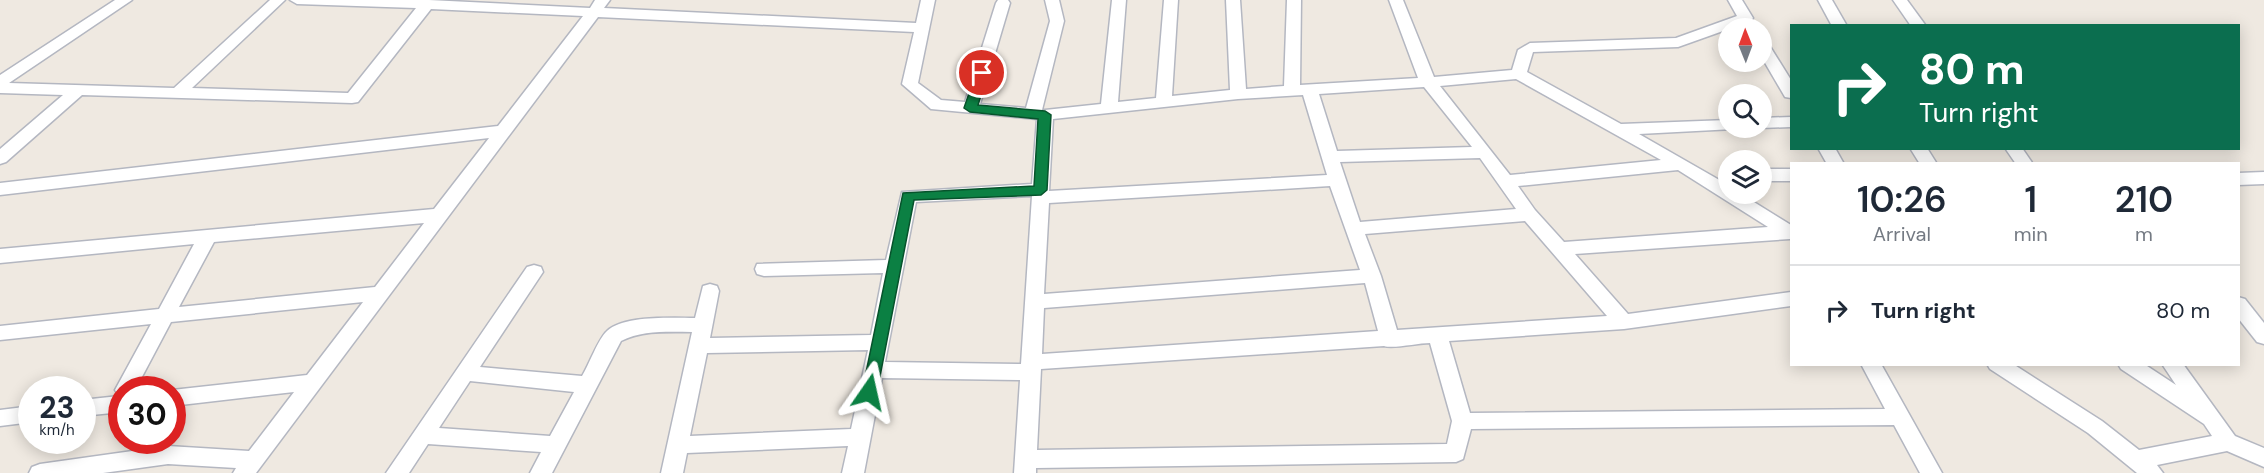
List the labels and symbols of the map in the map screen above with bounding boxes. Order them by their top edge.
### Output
north arrow [1718,18,1772,72]
pin [956,47,1007,98]
position arrow [837,360,901,424]
speed limit sign: 30 [108,376,186,454]

